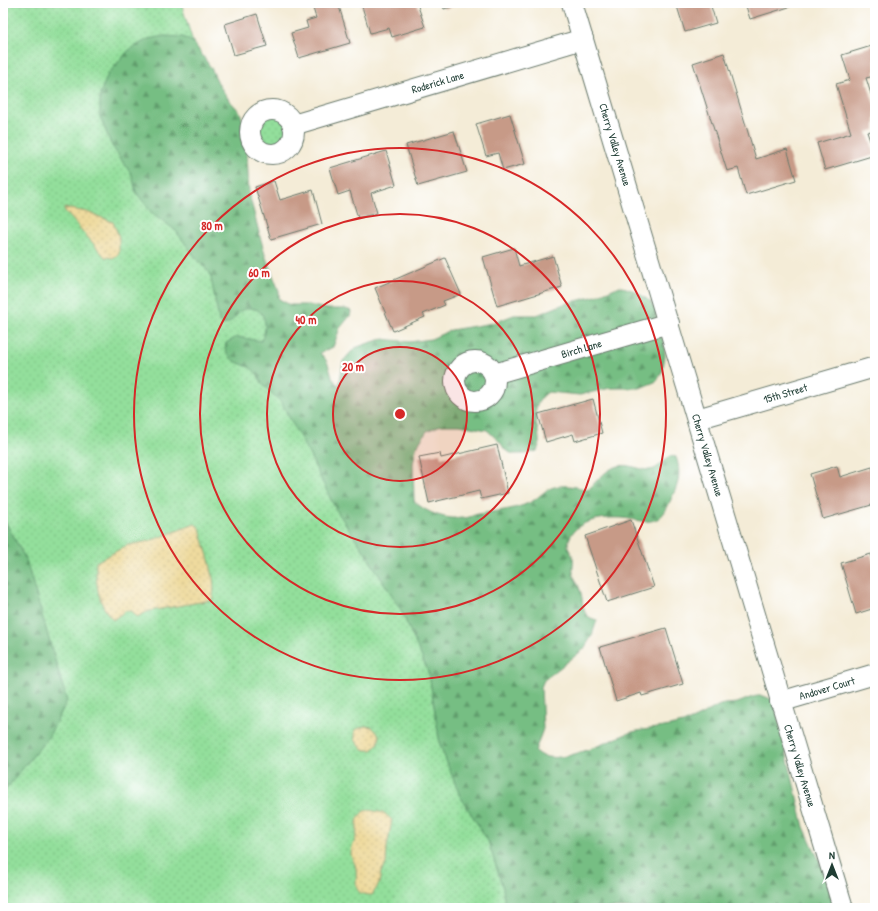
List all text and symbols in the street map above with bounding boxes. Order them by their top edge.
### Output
street label: Roderick Lane [410,68,466,96]
street label: Cherry Valley Avenue [596,102,634,188]
text: 80 m [201,217,223,234]
text: 60 m [248,264,270,281]
text: 40 m [296,311,316,328]
street label: Birch Lane [559,336,604,361]
text: 20 m [342,358,364,375]
street label: 15th Street [762,380,809,406]
centre of rings [393,407,407,421]
street label: Cherry Valley Avenue [689,412,727,499]
street label: Andover Court [797,673,857,703]
street label: Cherry Valley Avenue [781,723,819,809]
north arrow [812,845,852,885]
text: N [829,848,835,862]

